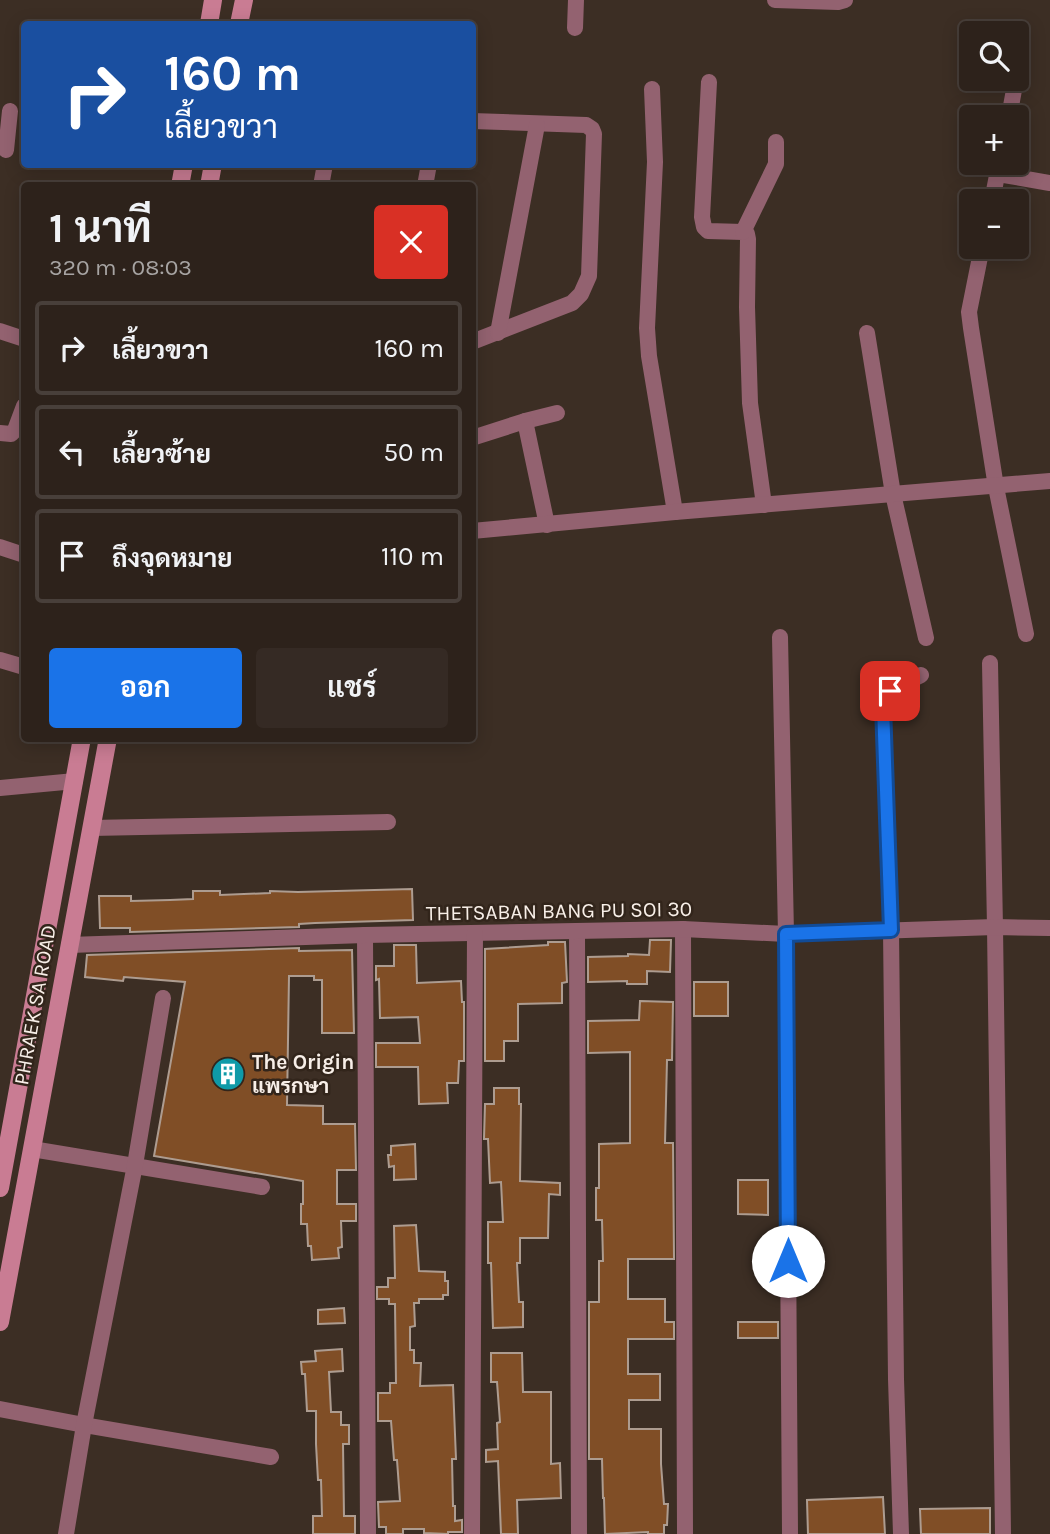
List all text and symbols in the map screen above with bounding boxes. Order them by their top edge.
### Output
map controls [959,21,1029,259]
button: search [959,21,1029,91]
text: 160 m [164,45,301,102]
icon: right [49,49,140,140]
button: + [959,105,1029,175]
text: เลี้ยวขวา [164,109,278,146]
button: − [959,189,1029,259]
text: 1 นาที [49,203,152,253]
button: close [374,205,448,279]
text: 320 m · 08:03 [49,254,192,281]
icon: right [53,329,91,367]
text: 160 m [375,333,444,364]
text: เลี้ยวขวา [112,335,209,366]
icon: left [53,433,91,471]
text: 50 m [383,437,444,468]
text: เลี้ยวซ้าย [112,439,211,470]
icon: arrive [53,537,91,575]
text: 110 m [381,541,444,572]
text: ถึงจุดหมาย [112,543,233,574]
button: ออก [49,648,242,728]
button: แชร์ [256,648,448,728]
pin [860,661,920,721]
icon: arrive [871,672,909,710]
street label: THETSABAN BANG PU SOI 30 [426,897,692,925]
street label: PHRAEK SA ROAD [9,923,61,1087]
place label: The Origin แพรกษา [252,1050,354,1098]
building icon: The Origin แพรกษา [209,1055,247,1093]
position arrow [751,1224,825,1298]

